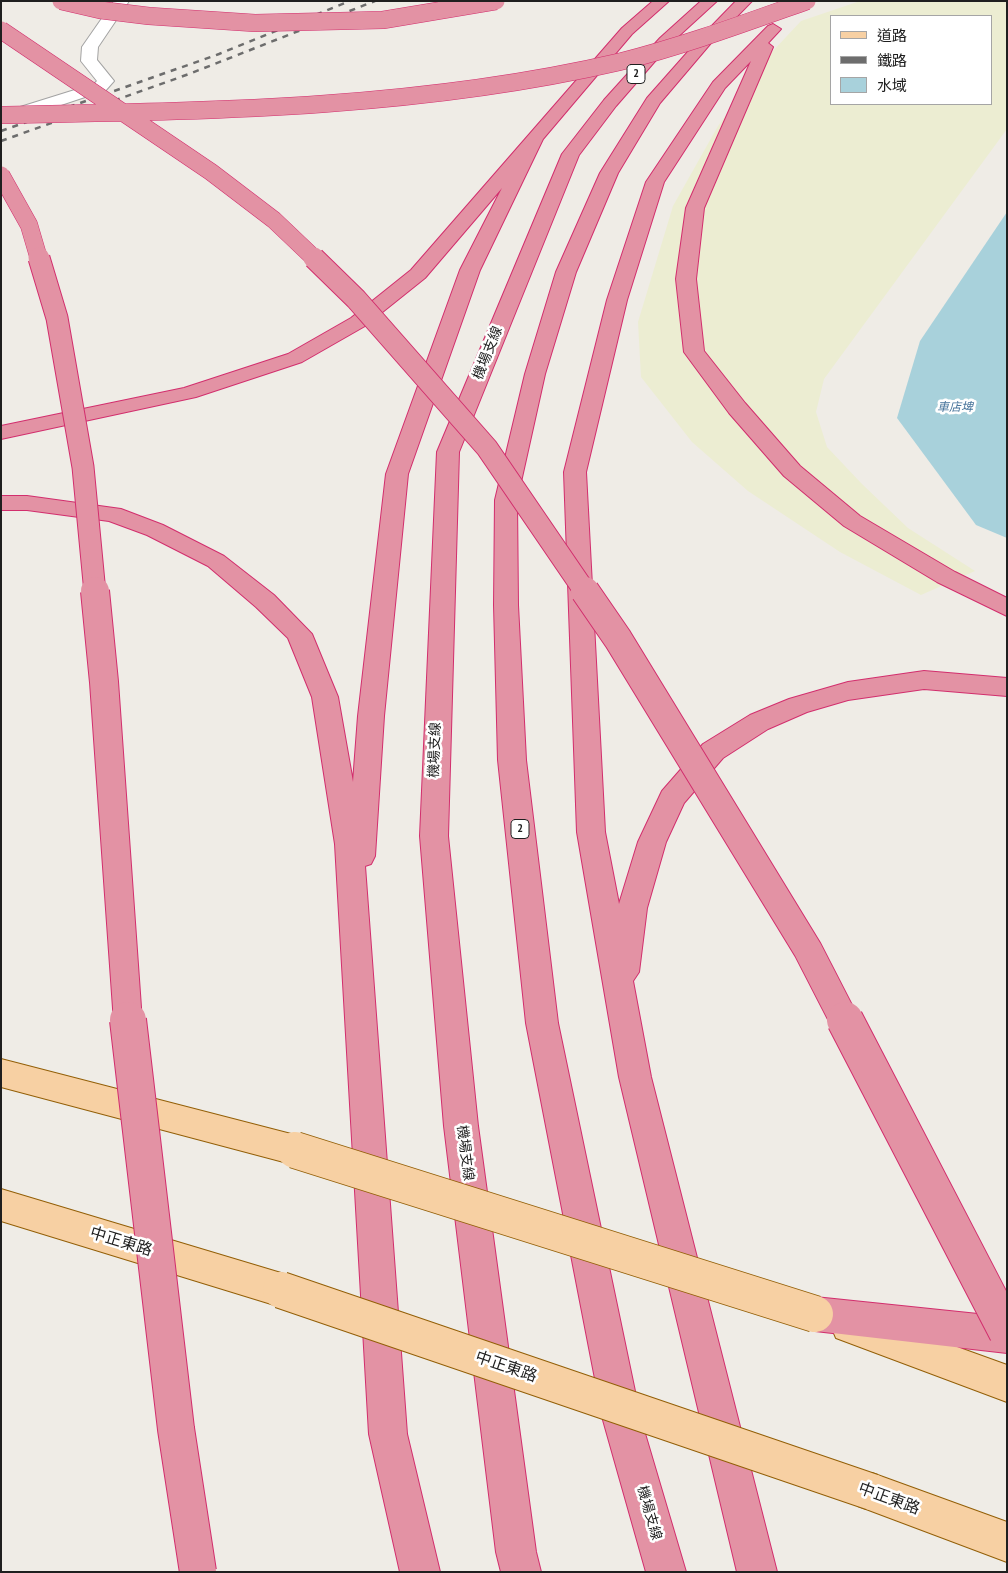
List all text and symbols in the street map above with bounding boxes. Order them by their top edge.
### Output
legend [830,15,993,105]
text: 道路 [877,26,907,45]
text: 鐵路 [877,51,907,70]
road number: 2 [627,64,645,84]
text: 水域 [877,76,907,95]
street label: 機場支線 [470,324,506,382]
water label: 車店埤 [937,401,973,415]
street label: 機場支線 [426,722,444,778]
road number: 2 [511,820,529,839]
street label: 機場支線 [453,1124,477,1182]
street label: 中正東路 [88,1223,154,1261]
street label: 中正東路 [473,1348,539,1386]
street label: 中正東路 [856,1479,922,1519]
street label: 機場支線 [633,1484,665,1542]

